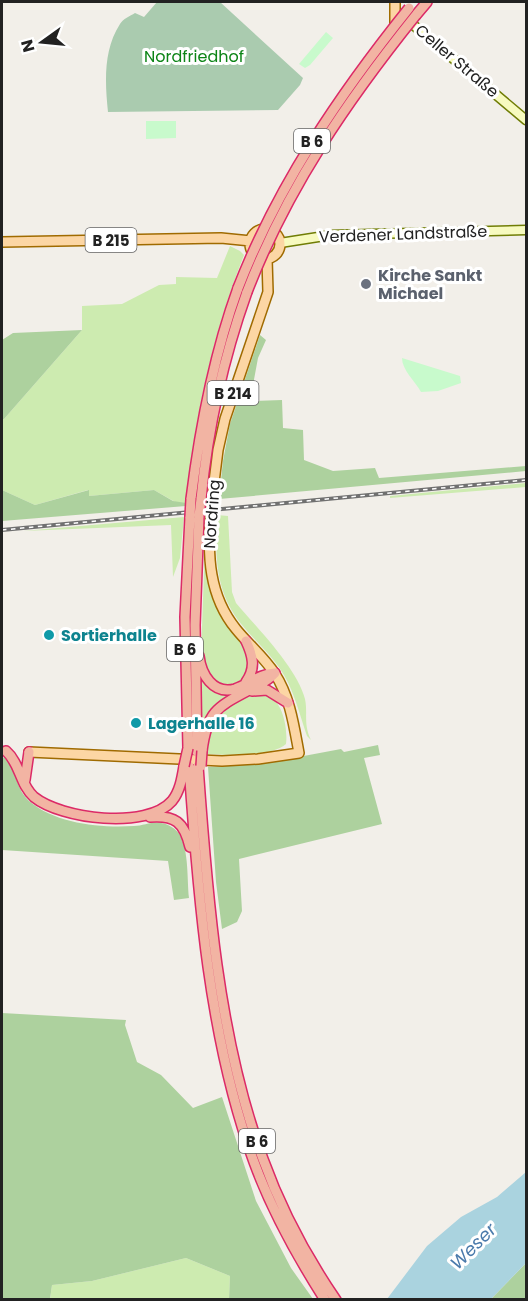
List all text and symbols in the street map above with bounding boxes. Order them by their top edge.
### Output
north arrow [12,12,72,72]
street label: Celler Straße [410,19,504,103]
text: N [15,37,41,55]
park label: Nordfriedhof [144,45,244,68]
road number: B 6 [294,129,330,153]
street label: Verdener Landstraße [318,220,488,248]
road number: B 215 [86,228,136,252]
place label: Kirche Sankt Michael [378,264,482,305]
marker: Kirche Sankt Michael [359,277,373,291]
road number: B 214 [208,381,258,405]
street label: Nordring [198,479,226,549]
place label: Sortierhalle [61,624,157,647]
marker: Sortierhalle [42,628,56,642]
road number: B 6 [167,637,203,661]
place label: Lagerhalle 16 [148,712,255,735]
marker: Lagerhalle 16 [129,716,143,730]
road number: B 6 [239,1129,275,1153]
water label: Weser [444,1216,503,1275]

